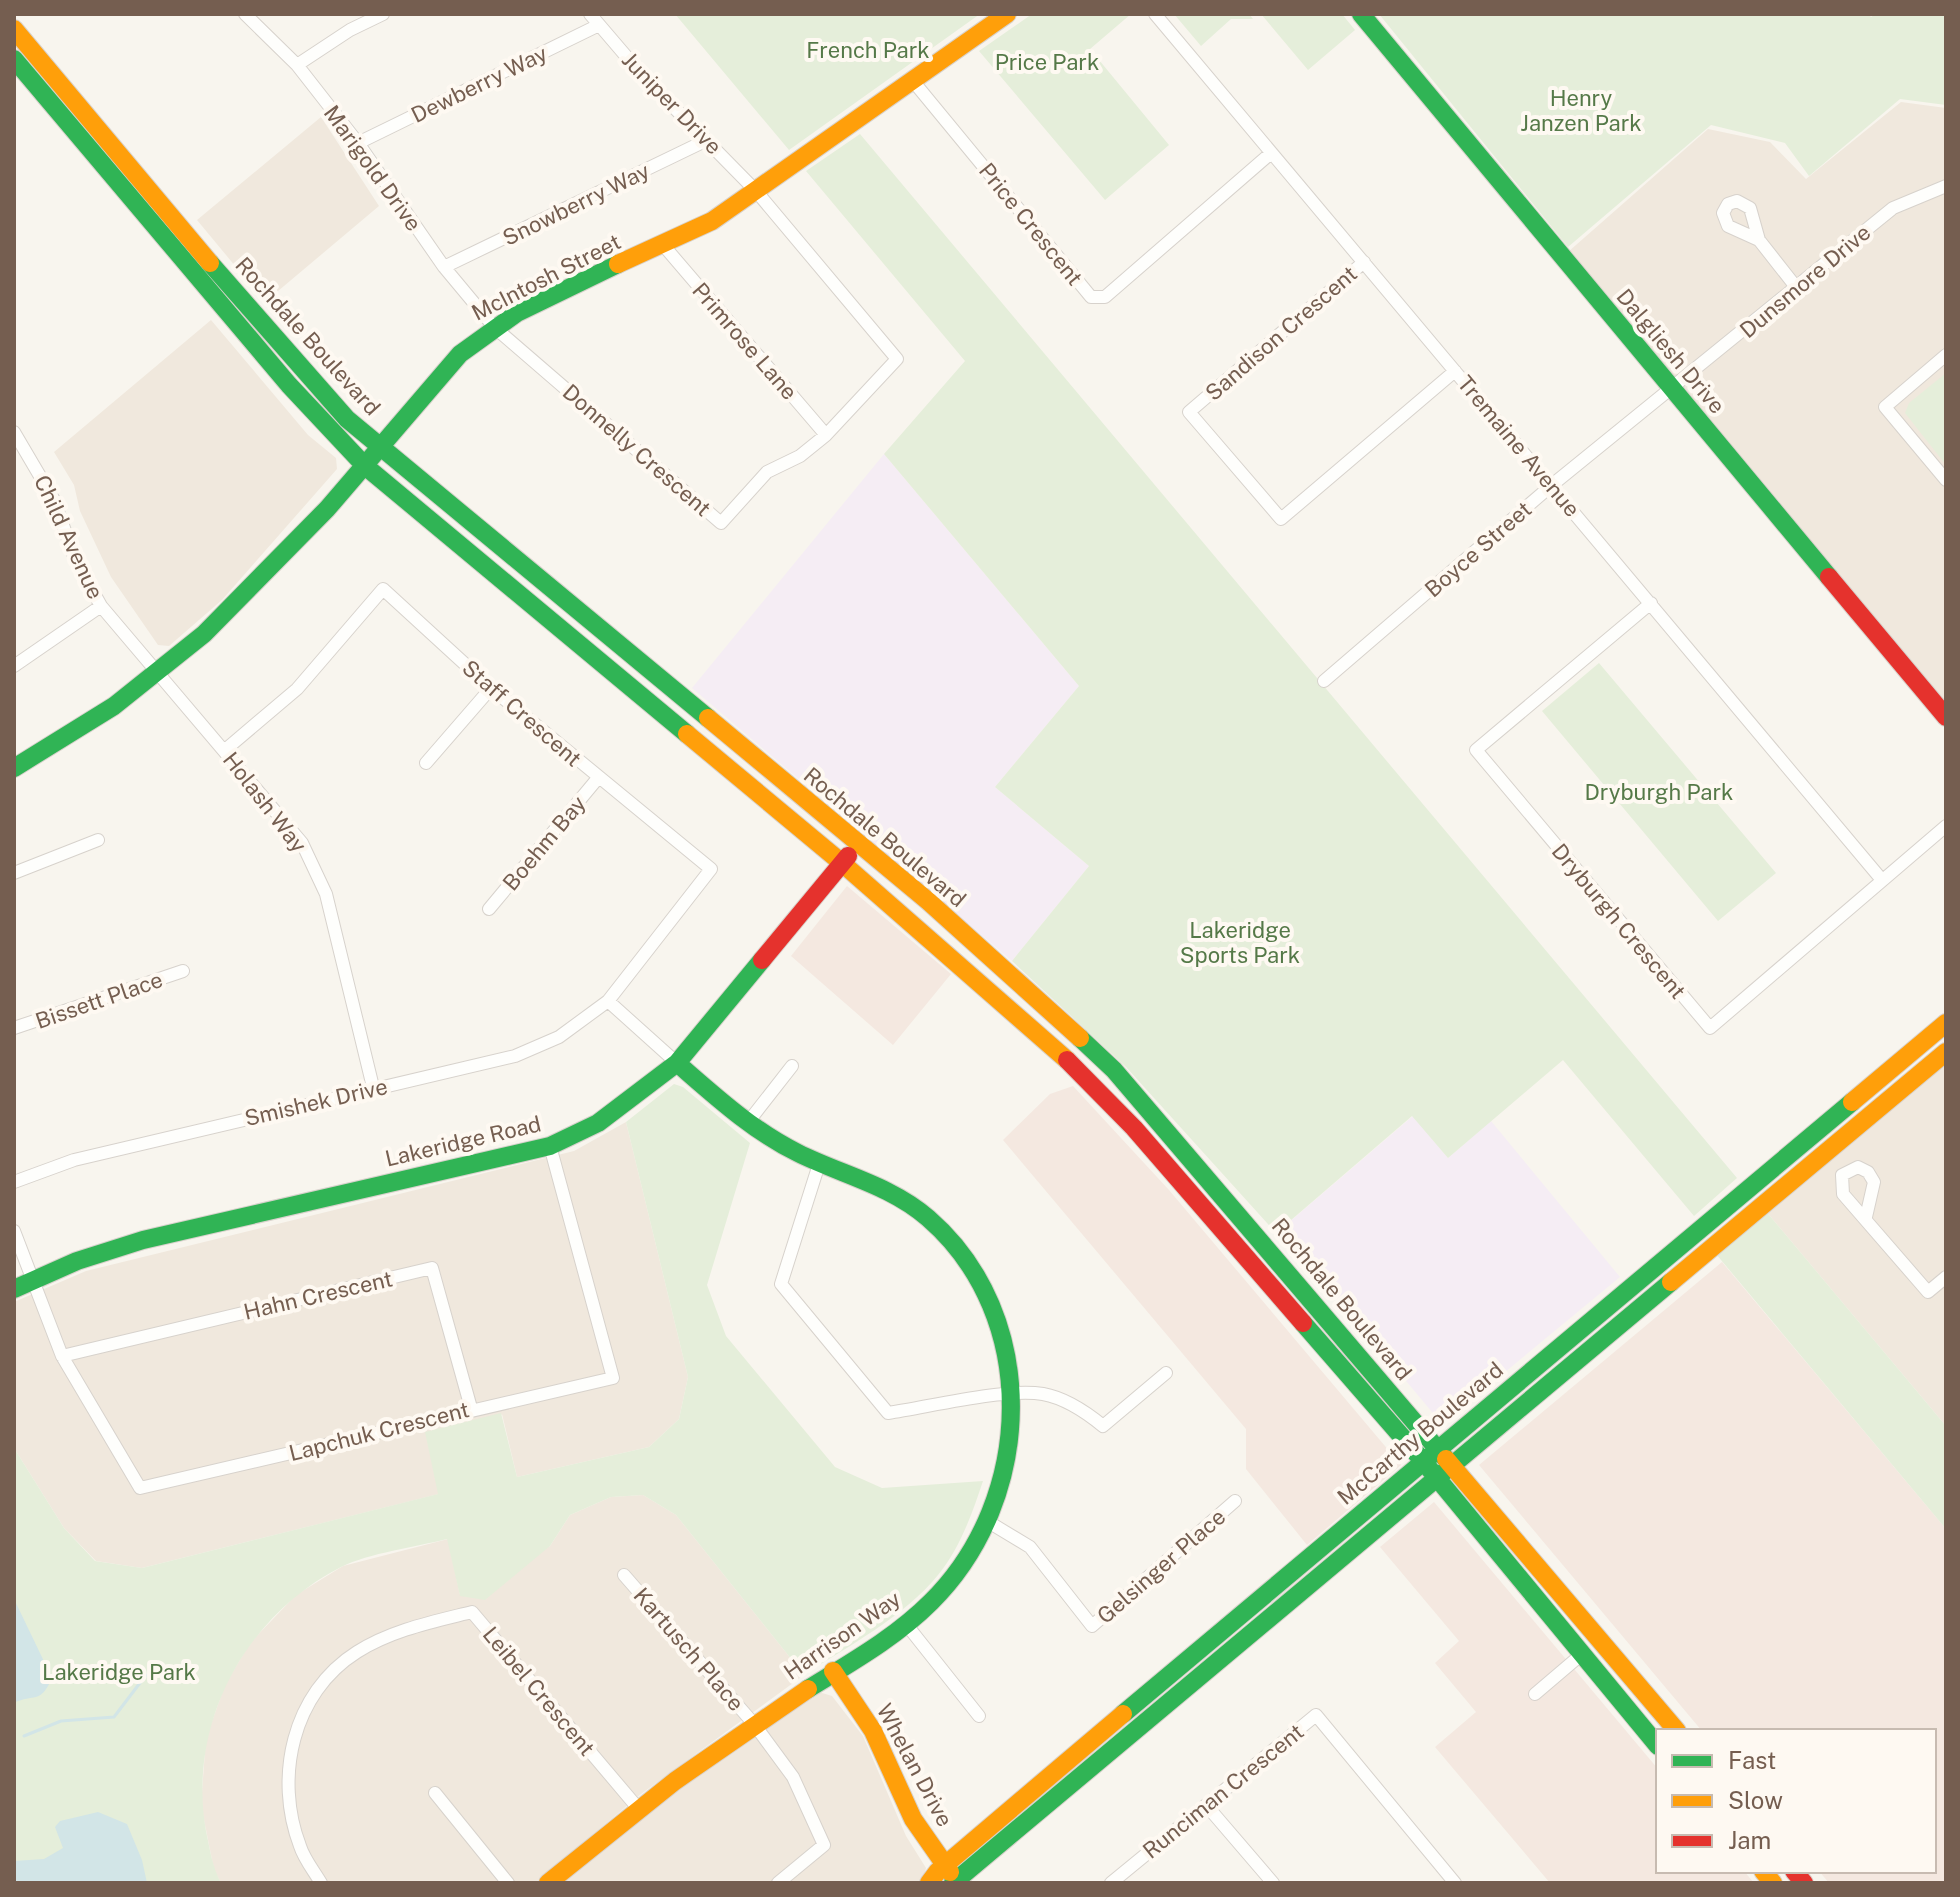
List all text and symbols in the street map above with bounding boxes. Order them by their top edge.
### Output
park label: French Park [806,37,930,63]
street label: Dewberry Way [407,40,551,128]
street label: Juniper Drive [617,47,727,159]
park label: Price Park [995,49,1099,75]
park label: Henry Janzen Park [1520,85,1642,136]
street label: Marigold Drive [319,100,427,236]
street label: Snowberry Way [498,157,654,251]
street label: Price Crescent [974,158,1088,290]
street label: Dunsmore Drive [1735,219,1875,343]
street label: McIntosh Street [467,228,625,326]
street label: Rochdale Boulevard [230,252,386,420]
street label: Sandison Crescent [1200,260,1362,406]
street label: Primrose Lane [687,277,803,405]
street label: Dalgliesh Drive [1611,284,1731,418]
street label: Tremaine Avenue [1453,370,1585,522]
street label: Donnelly Crescent [558,379,716,521]
street label: Child Avenue [29,471,109,603]
street label: Boyce Street [1419,496,1537,602]
street label: Staff Crescent [457,654,587,772]
street label: Holash Way [218,747,312,857]
street label: Rochdale Boulevard [799,762,971,912]
park label: Dryburgh Park [1585,779,1733,805]
street label: Boehm Bay [497,790,591,895]
street label: Dryburgh Crescent [1547,838,1691,1004]
park label: Lakeridge Sports Park [1180,917,1300,968]
street label: Bissett Place [32,966,166,1034]
street label: Smishek Drive [242,1073,390,1131]
street label: Lakeridge Road [383,1110,543,1172]
street label: Rochdale Boulevard [1267,1213,1417,1385]
street label: Hahn Crescent [241,1265,395,1325]
street label: McCarthy Boulevard [1332,1356,1508,1510]
street label: Lapchuk Crescent [286,1396,472,1466]
street label: Gelsinger Place [1092,1503,1230,1629]
street label: Kartusch Place [628,1582,750,1716]
street label: Harrison Way [779,1585,905,1685]
street label: Leibel Crescent [478,1621,600,1761]
park label: Lakeridge Park [42,1659,196,1685]
street label: Whelan Drive [872,1699,958,1831]
street label: Runciman Crescent [1137,1718,1309,1864]
legend [1656,1729,1936,1873]
text: Fast [1728,1746,1776,1774]
text: Slow [1728,1786,1783,1814]
text: Jam [1728,1826,1771,1854]

